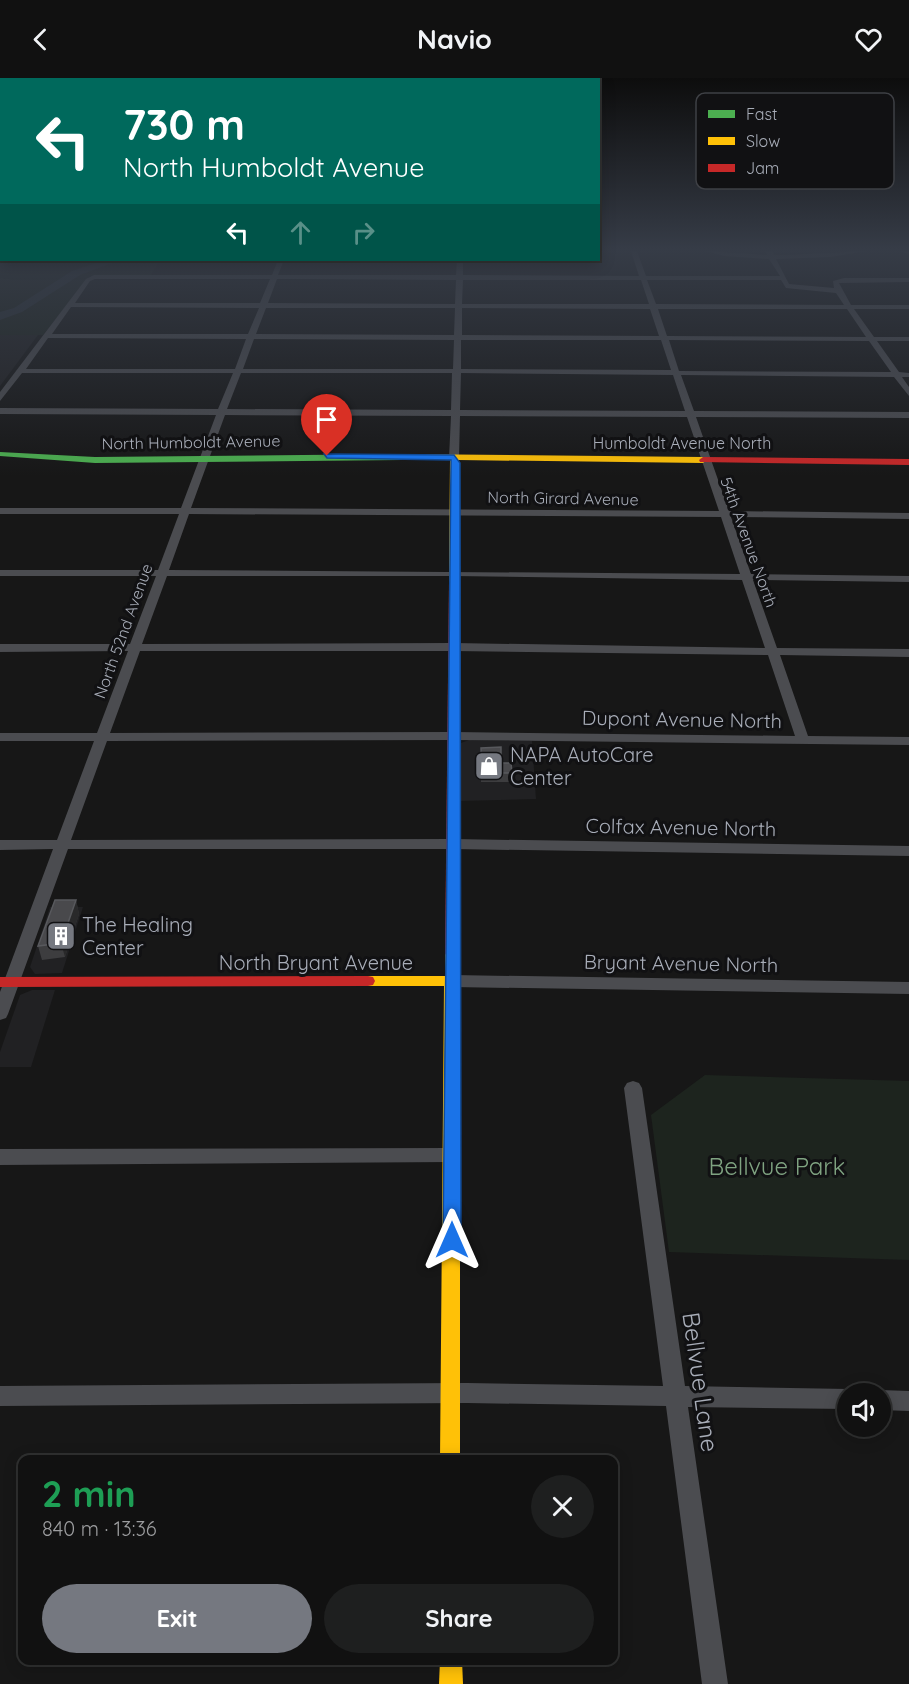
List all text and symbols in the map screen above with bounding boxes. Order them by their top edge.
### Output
text: Navio [417,22,492,56]
icon: back [24,23,57,56]
icon: heart [852,23,885,56]
legend [696,93,894,189]
text: 730 m [123,98,245,151]
icon: left [24,102,102,180]
text: Fast [746,104,777,124]
text: Slow [746,131,780,151]
text: North Humboldt Avenue [123,150,424,184]
text: Jam [746,158,779,178]
icon: left [221,216,254,249]
icon: ahead [284,216,317,249]
icon: right [347,216,380,249]
pin [301,394,352,456]
icon: arrive [310,403,343,436]
street label: North Humboldt Avenue [102,430,280,454]
street label: Humboldt Avenue North [593,433,771,453]
street label: 54th Avenue North [716,474,782,610]
street label: North Girard Avenue [487,487,639,509]
street label: North 52nd Avenue [89,561,157,701]
street label: Dupont Avenue North [582,705,782,733]
place label: NAPA AutoCare Center [510,742,654,790]
shop icon: NAPA AutoCare Center [473,750,505,782]
street label: Colfax Avenue North [586,813,776,841]
place label: The Healing Center [82,912,193,960]
building icon: The Healing Center [45,920,77,952]
street label: Bryant Avenue North [584,949,778,977]
street label: North Bryant Avenue [219,950,413,975]
park label: Bellvue Park [709,1151,845,1181]
position arrow [420,1208,484,1272]
street label: Bellvue Lane [676,1310,726,1454]
map controls [837,1383,891,1437]
button: sound [837,1383,891,1437]
text: 2 min [42,1471,136,1516]
button: close [531,1475,594,1538]
text: 840 m · 13:36 [42,1516,157,1541]
button: Exit [42,1584,312,1653]
button: Share [324,1584,594,1653]

